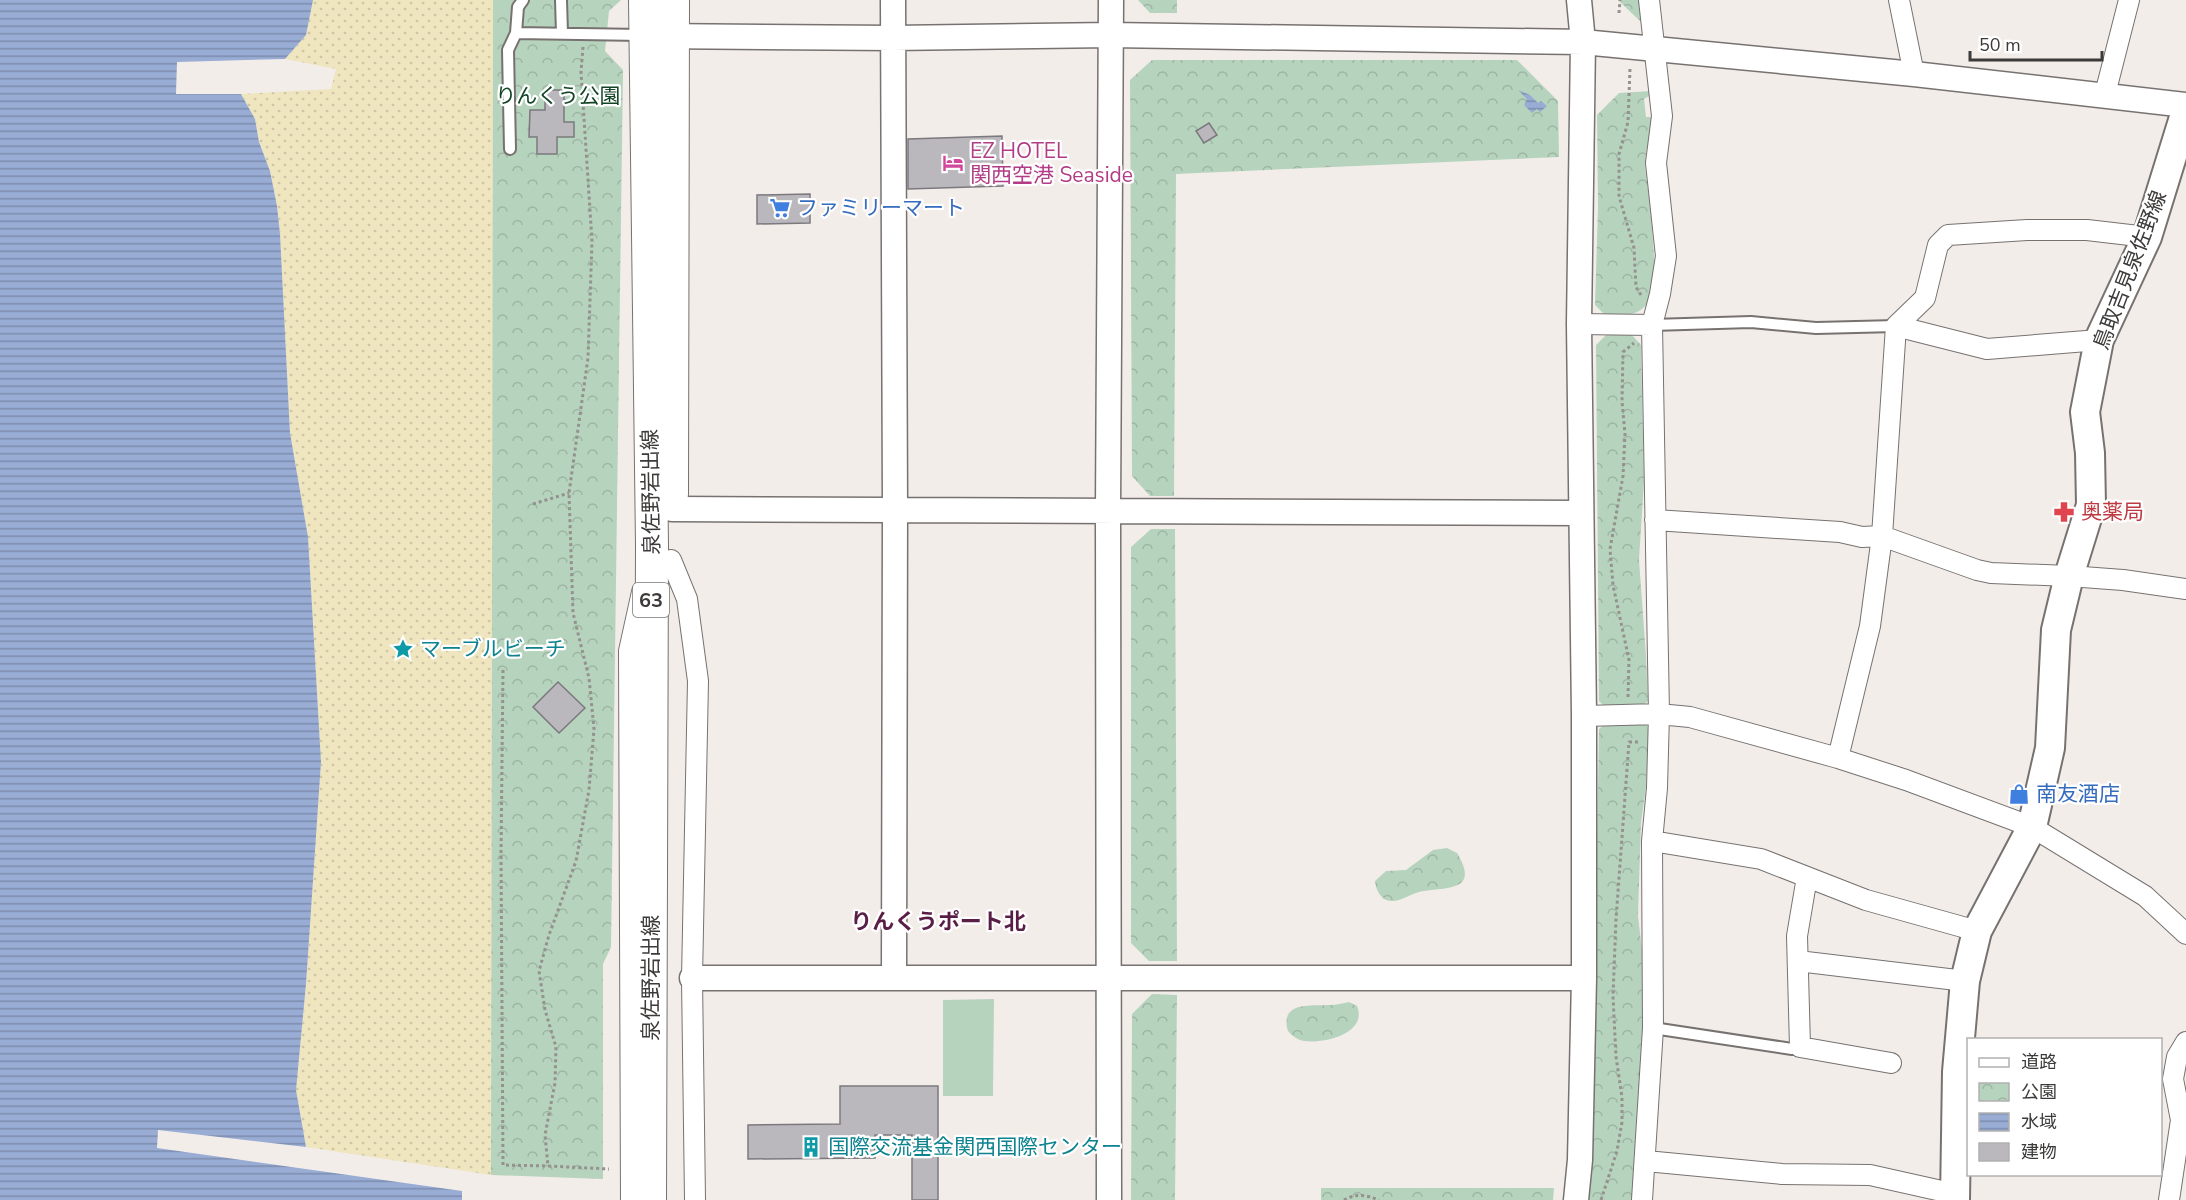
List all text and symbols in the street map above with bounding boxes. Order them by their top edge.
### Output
scale bar [1970,24,2102,62]
text: 50 m [1979,33,2021,57]
park label: りんくう公園 [495,82,621,110]
place label: EZ HOTEL 関西空港 Seaside [970,137,1133,189]
hotel icon: EZ HOTEL 関西空港 Seaside [941,151,965,175]
street label: 鳥取吉見泉佐野線 [2087,187,2173,353]
place label: ファミリーマート [797,194,965,222]
supermarket icon: ファミリーマート [768,196,792,220]
street label: 泉佐野岩出線 [636,429,666,555]
place label: 奥薬局 [2081,498,2144,526]
pharmacy icon: 奥薬局 [2052,500,2076,524]
road number: 63 [633,583,669,617]
place label: マーブルビーチ [420,635,566,663]
place icon: マーブルビーチ [391,637,415,661]
place label: 南友酒店 [2036,780,2120,808]
shop icon: 南友酒店 [2007,782,2031,806]
district label: りんくうポート北 [850,907,1026,937]
street label: 泉佐野岩出線 [637,915,665,1041]
legend [1967,1038,2162,1176]
text: 道路 [2021,1050,2057,1074]
text: 公園 [2021,1080,2057,1104]
text: 水域 [2021,1110,2057,1134]
place label: 国際交流基金関西国際センター [828,1133,1122,1161]
building icon: 国際交流基金関西国際センター [799,1135,823,1159]
text: 建物 [2021,1140,2057,1164]

